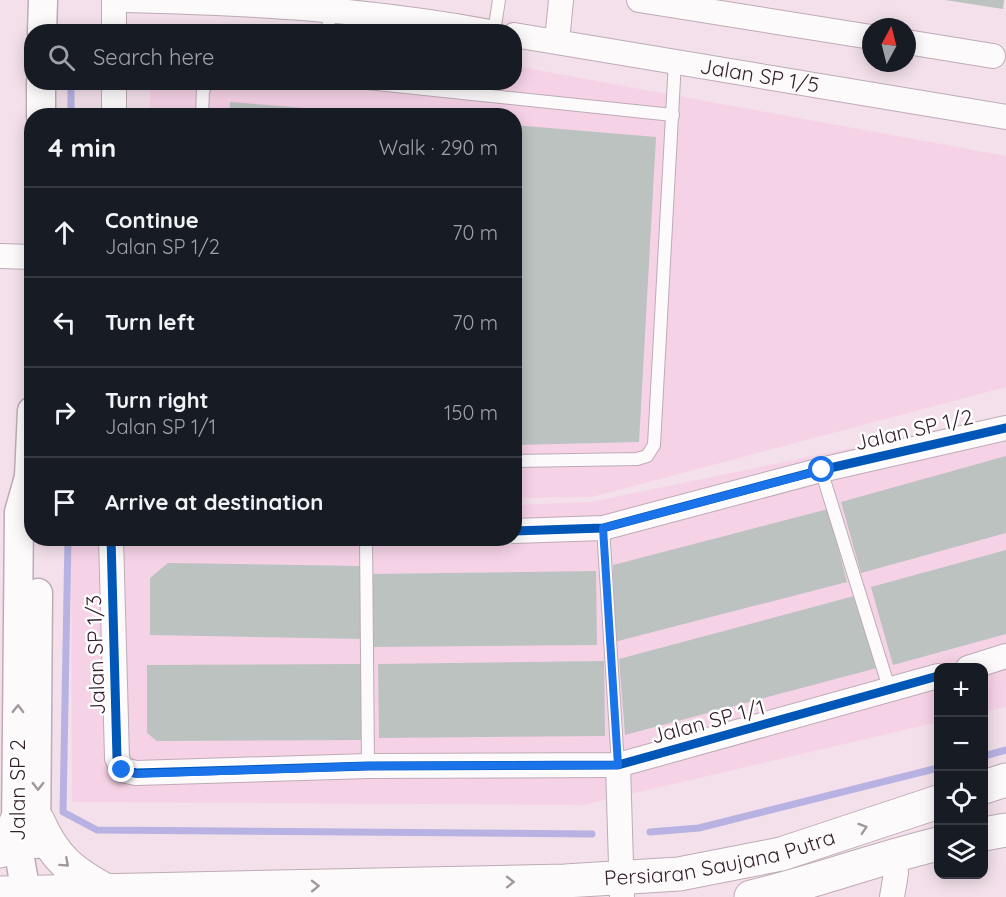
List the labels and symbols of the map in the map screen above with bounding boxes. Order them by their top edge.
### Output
north arrow [862,18,916,72]
street label: Jalan SP 1/5 [698,52,821,98]
street label: Jalan SP 1/2 [852,403,975,455]
route start [808,456,834,482]
street label: Jalan SP 1/3 [80,595,110,715]
street label: Jalan SP 1/1 [648,693,767,749]
one-way arrow [12,705,24,714]
street label: Jalan SP 2 [4,739,30,841]
route end [108,756,134,782]
one-way arrow [32,781,44,790]
one-way arrow [857,822,868,835]
street label: Persiaran Saujana Putra [603,823,838,891]
one-way arrow [58,856,69,867]
one-way arrow [506,876,515,888]
one-way arrow [311,880,320,892]

